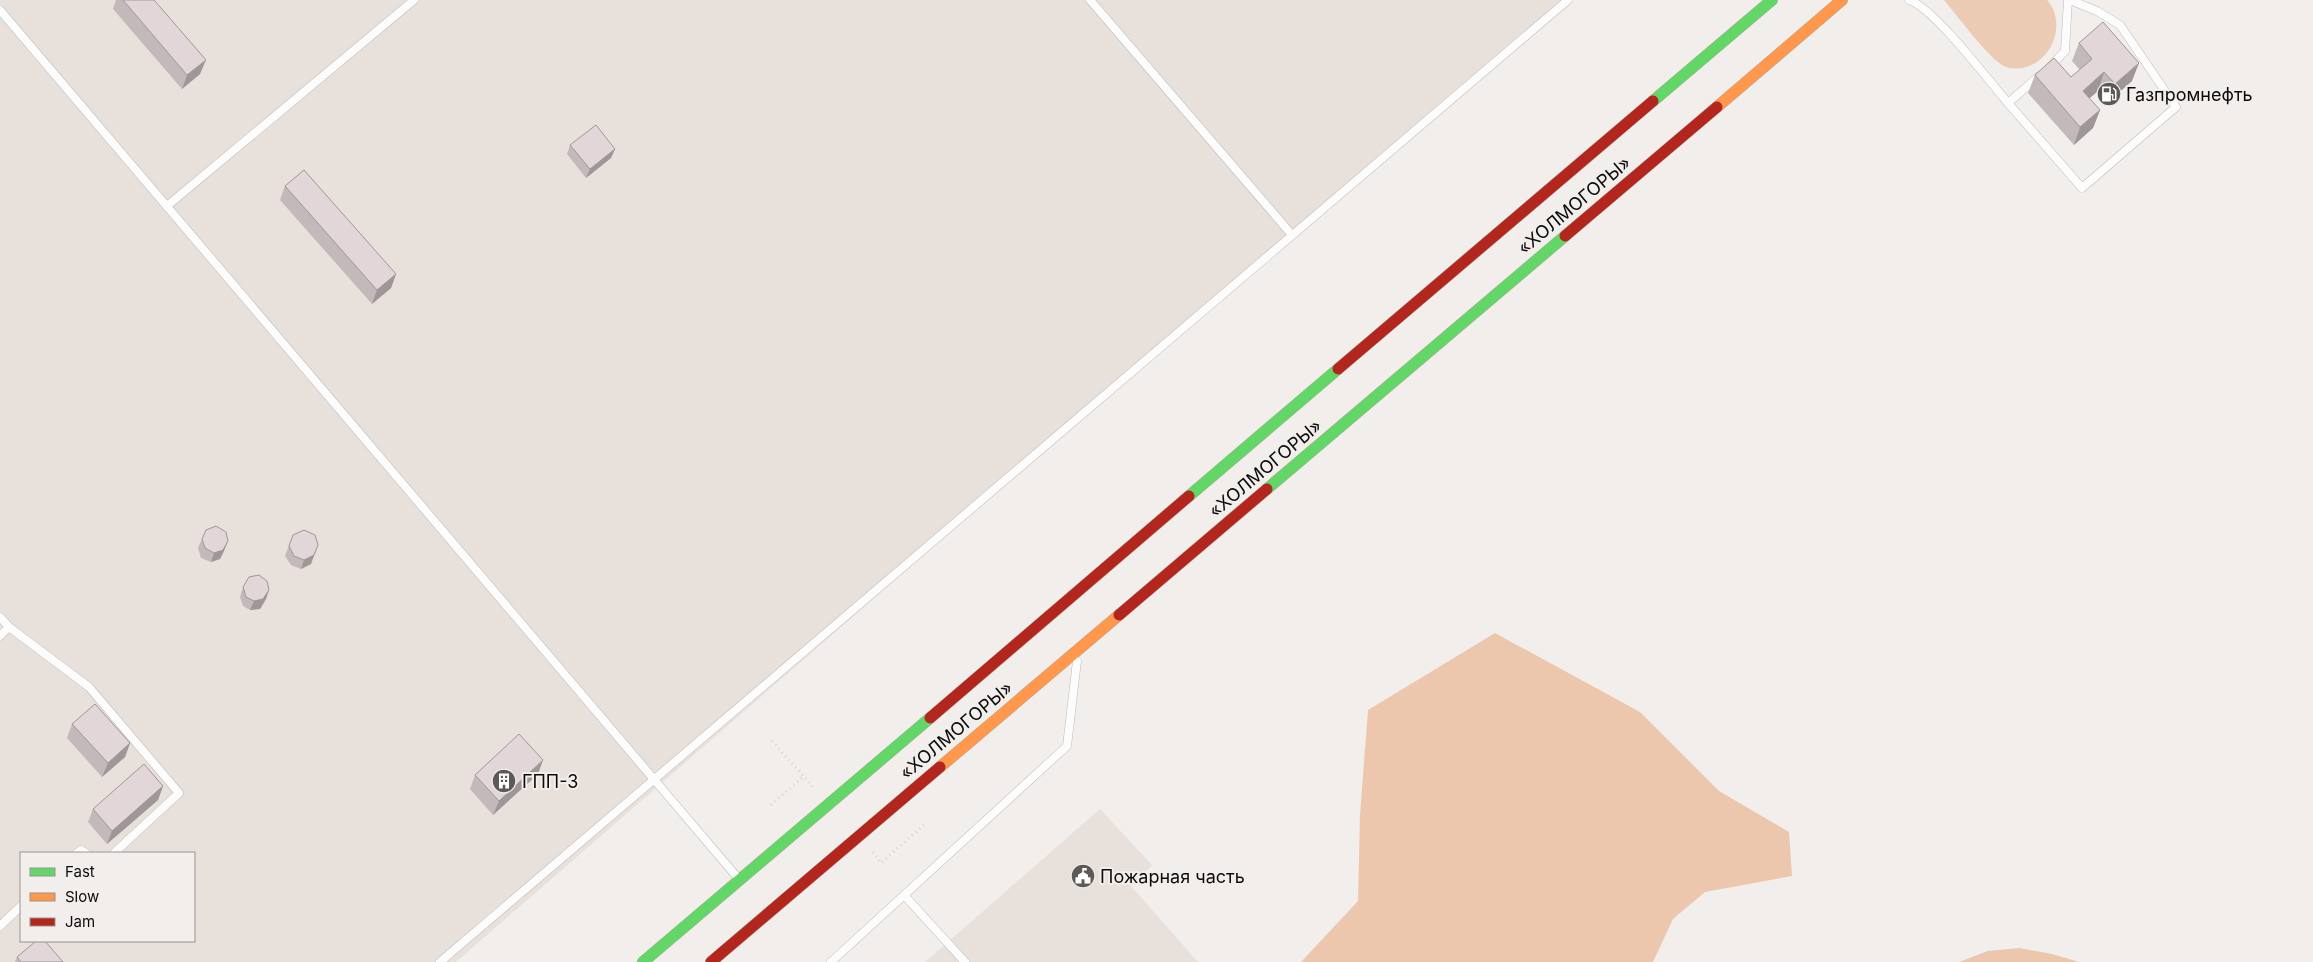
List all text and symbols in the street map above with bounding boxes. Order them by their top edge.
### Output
fuel station icon: Газпромнефть [2096,81,2122,107]
place label: Газпромнефть [2126,84,2253,105]
street label: «ХОЛМОГОРЫ» [1513,152,1635,258]
street label: «ХОЛМОГОРЫ» [1204,415,1326,521]
street label: «ХОЛМОГОРЫ» [895,677,1017,783]
building icon: ГПП-3 [491,768,517,794]
place label: ГПП-3 [522,771,578,792]
legend [20,852,195,942]
text: Fast [65,862,95,881]
public building icon: Пожарная часть [1070,863,1096,889]
place label: Пожарная часть [1100,866,1245,887]
text: Slow [65,887,99,906]
text: Jam [65,912,95,931]

